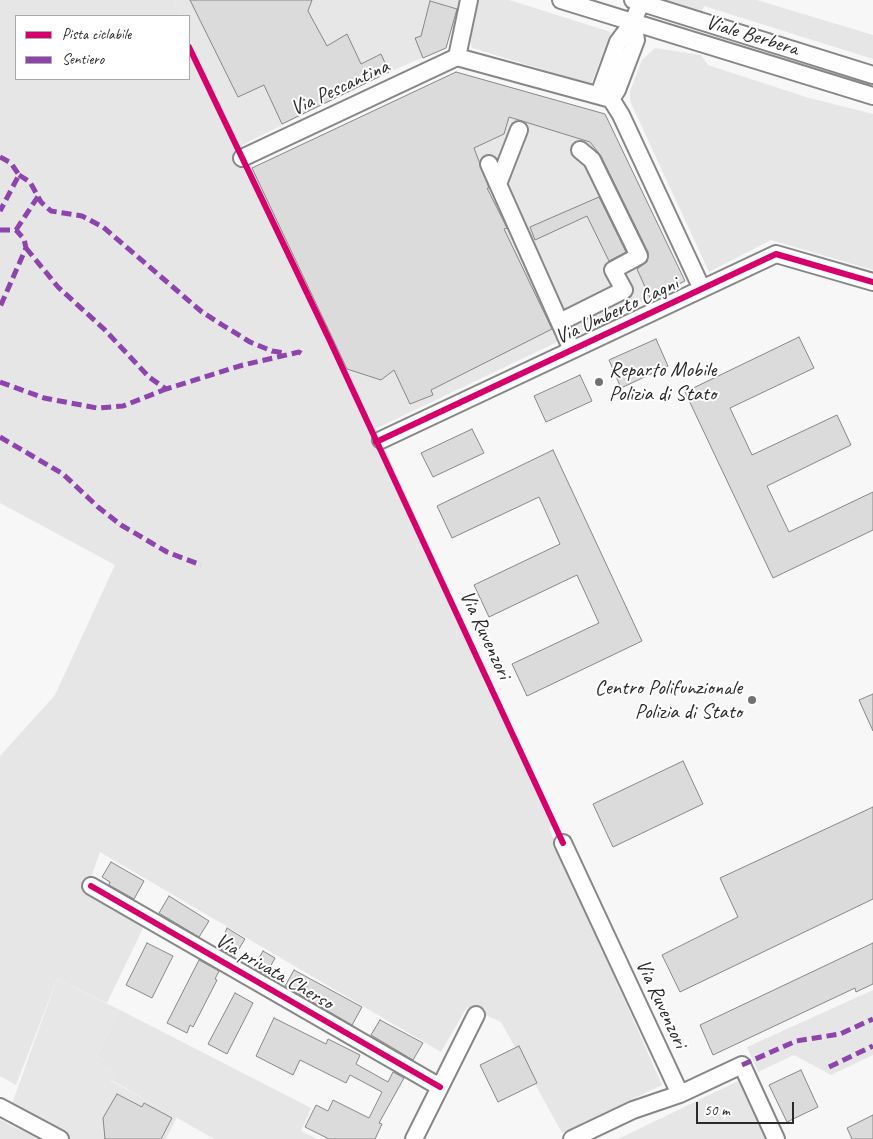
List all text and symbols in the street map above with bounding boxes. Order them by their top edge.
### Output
street label: Viale Berbera [703,10,801,62]
legend [15,15,190,80]
text: Pista ciclabile [62,25,131,44]
text: Sentiero [62,50,104,69]
street label: Via Pescantina [287,54,393,122]
street label: Via Umberto Cagni [551,271,683,351]
place label: Reparto Mobile Polizia di Stato [609,357,716,407]
marker: Reparto Mobile Polizia di Stato [593,376,605,388]
street label: Via Ruvenzori [454,587,516,683]
place label: Centro Polifunzionale Polizia di Stato [595,675,742,725]
marker: Centro Polifunzionale Polizia di Stato [746,694,758,706]
street label: Via privata Cherso [211,928,337,1016]
street label: Via Ruvenzori [630,956,692,1052]
scale bar [698,1092,796,1124]
text: 50 m [704,1101,730,1120]

